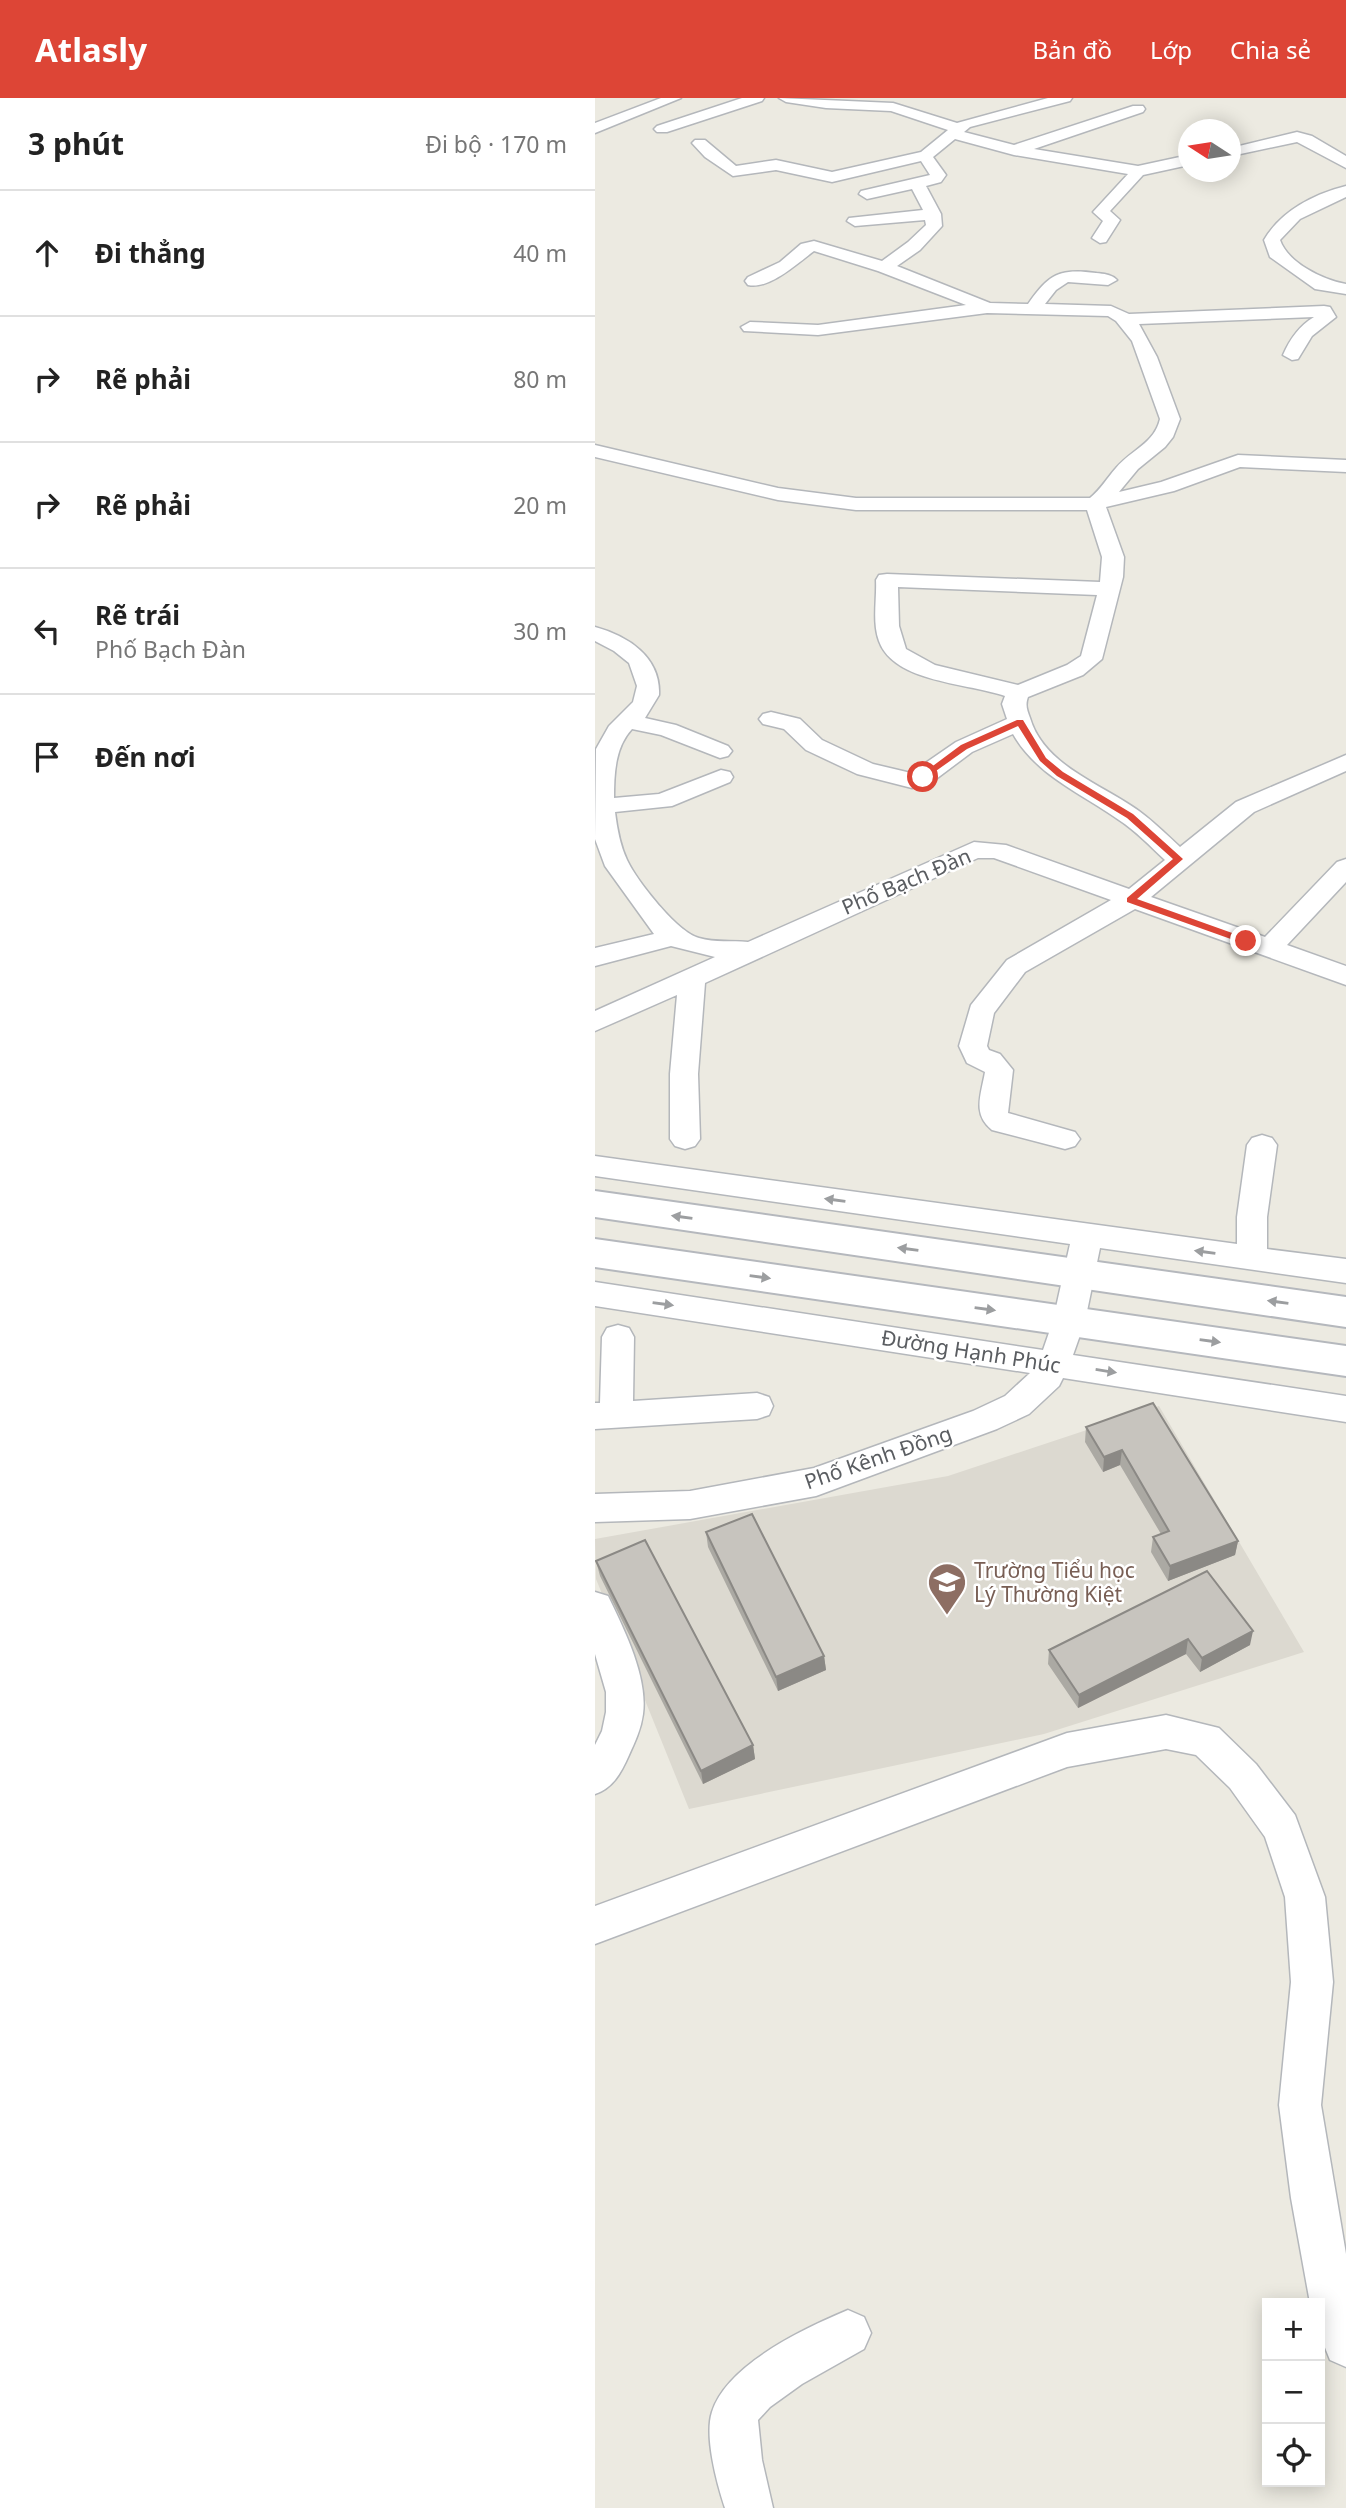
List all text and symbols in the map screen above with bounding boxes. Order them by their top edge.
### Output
text: Atlasly [35,27,147,72]
text: Bản đồ [1032,33,1112,66]
text: Lớp [1150,33,1192,66]
text: Chia sẻ [1230,33,1311,66]
north arrow [1178,119,1241,182]
text: 3 phút [28,123,124,164]
text: Đi bộ · 170 m [425,128,567,160]
icon: ahead [28,234,66,272]
text: Đi thẳng [95,235,206,271]
text: 40 m [513,237,567,269]
icon: right [28,360,66,398]
text: Rẽ phải [95,361,191,397]
text: 80 m [513,363,567,395]
icon: right [28,486,66,524]
text: Rẽ phải [95,487,191,523]
text: 20 m [513,489,567,521]
text: Rẽ trái [95,597,180,633]
icon: left [28,612,66,650]
text: 30 m [513,615,567,647]
text: Phố Bạch Đàn [95,633,246,665]
icon: arrive [28,738,66,776]
text: Đến nơi [95,739,196,775]
route start [907,761,938,792]
street label: Phố Bạch Đàn [837,841,975,921]
route end [1230,925,1261,956]
one-way arrow [823,1195,845,1206]
one-way arrow [671,1211,693,1222]
one-way arrow [897,1243,919,1254]
one-way arrow [1194,1246,1216,1257]
one-way arrow [749,1272,771,1283]
one-way arrow [1267,1296,1289,1307]
one-way arrow [652,1299,674,1310]
one-way arrow [974,1304,996,1315]
street label: Đường Hạnh Phúc [879,1323,1063,1379]
one-way arrow [1199,1336,1221,1347]
one-way arrow [1095,1366,1117,1377]
street label: Phố Kênh Đồng [801,1419,955,1495]
place label: Trường Tiểu học Lý Thường Kiệt [974,1556,1135,1608]
school or university icon: Trường Tiểu học Lý Thường Kiệt [926,1561,968,1616]
map controls [1262,2298,1325,2487]
button: + [1262,2298,1325,2361]
button: − [1262,2361,1325,2424]
button: locate [1262,2424,1325,2487]

